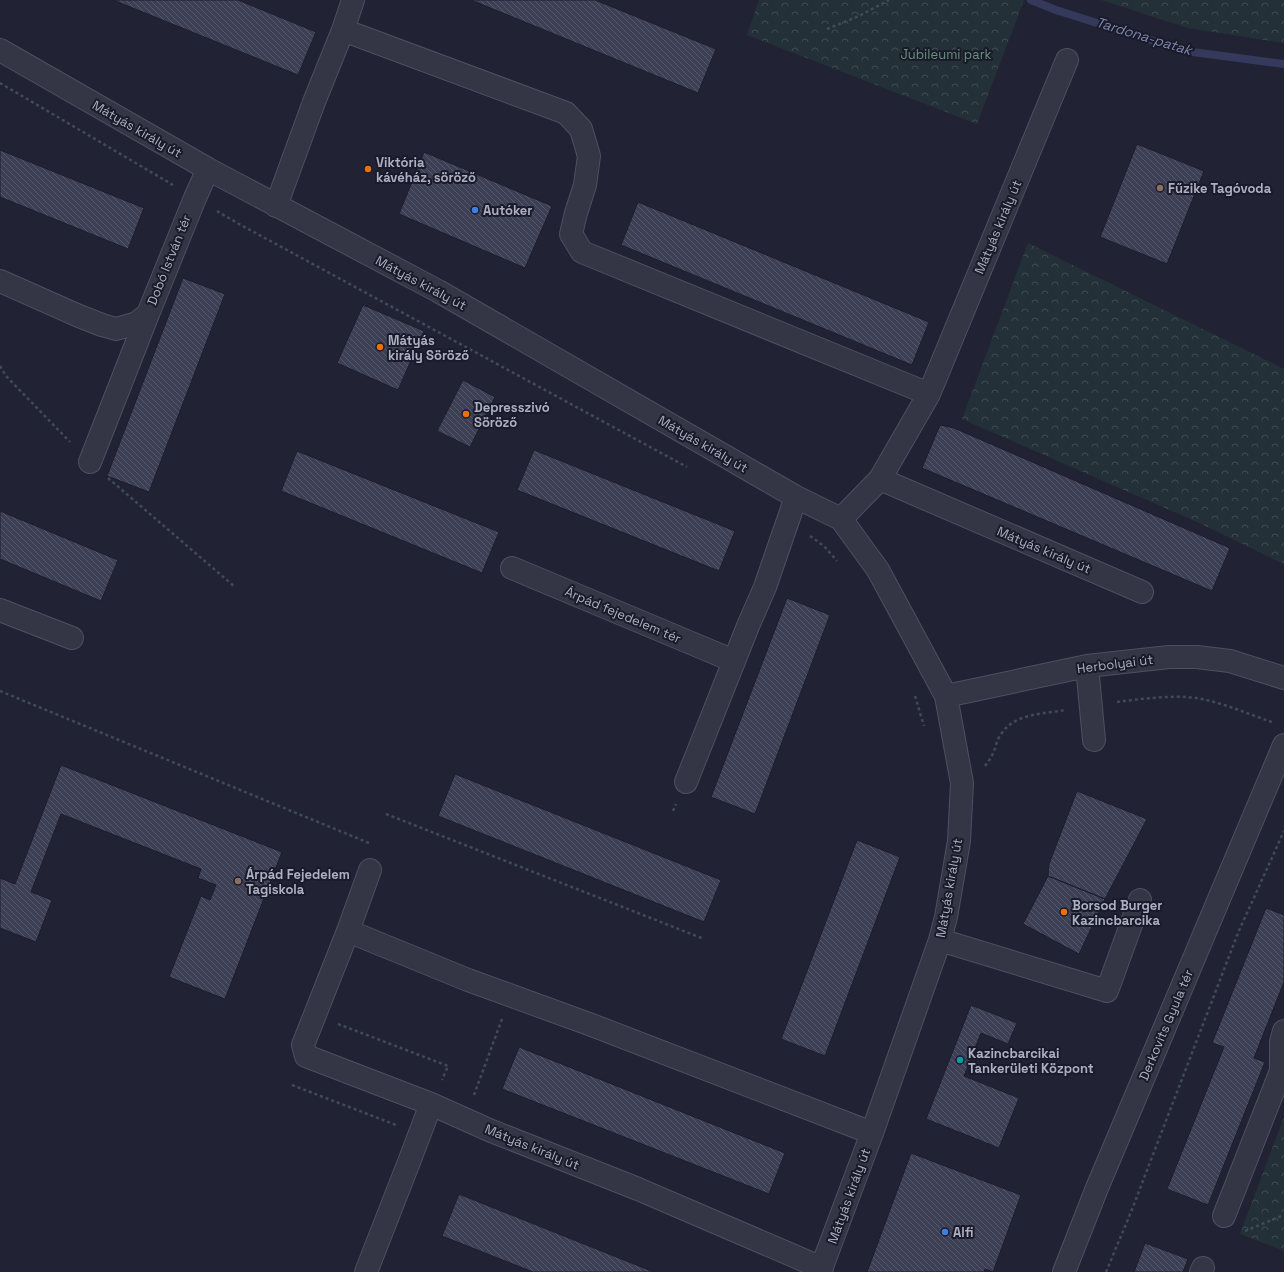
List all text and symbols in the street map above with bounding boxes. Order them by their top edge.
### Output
water label: Tardona-patak [1094,13,1195,60]
park label: Jubileumi park [900,46,992,63]
street label: Mátyás király út [89,96,185,162]
place label: Viktória kávéház, söröző [376,154,476,186]
marker: Viktória kávéház, söröző [363,164,373,174]
street label: Mátyás király út [971,177,1025,277]
place label: Fűzike Tagóvoda [1168,180,1272,197]
marker: Fűzike Tagóvoda [1155,183,1165,193]
place label: Autóker [483,202,533,219]
marker: Autóker [470,205,480,215]
street label: Dobó István tér [143,212,195,308]
street label: Mátyás király út [373,252,469,314]
place label: Mátyás király Söröző [388,332,469,364]
marker: Mátyás király Söröző [375,342,385,352]
place label: Depresszivó Söröző [474,399,550,431]
marker: Depresszivó Söröző [461,409,471,419]
street label: Mátyás király út [655,411,751,477]
street label: Mátyás király út [994,523,1094,577]
street label: Árpád fejedelem tér [562,583,684,647]
street label: Herbolyai út [1076,651,1154,677]
street label: Mátyás király út [932,837,966,939]
place label: Árpád Fejedelem Tagiskola [246,866,350,898]
marker: Árpád Fejedelem Tagiskola [233,876,243,886]
place label: Borsod Burger Kazincbarcika [1072,897,1162,929]
marker: Borsod Burger Kazincbarcika [1059,907,1069,917]
street label: Derkovits Gyula tér [1135,967,1197,1083]
place label: Kazincbarcikai Tankerületi Központ [968,1045,1094,1077]
marker: Kazincbarcikai Tankerületi Központ [955,1055,965,1065]
street label: Mátyás király út [482,1120,582,1174]
street label: Mátyás király út [824,1146,874,1246]
place label: Alfi [953,1224,974,1241]
marker: Alfi [940,1227,950,1237]

